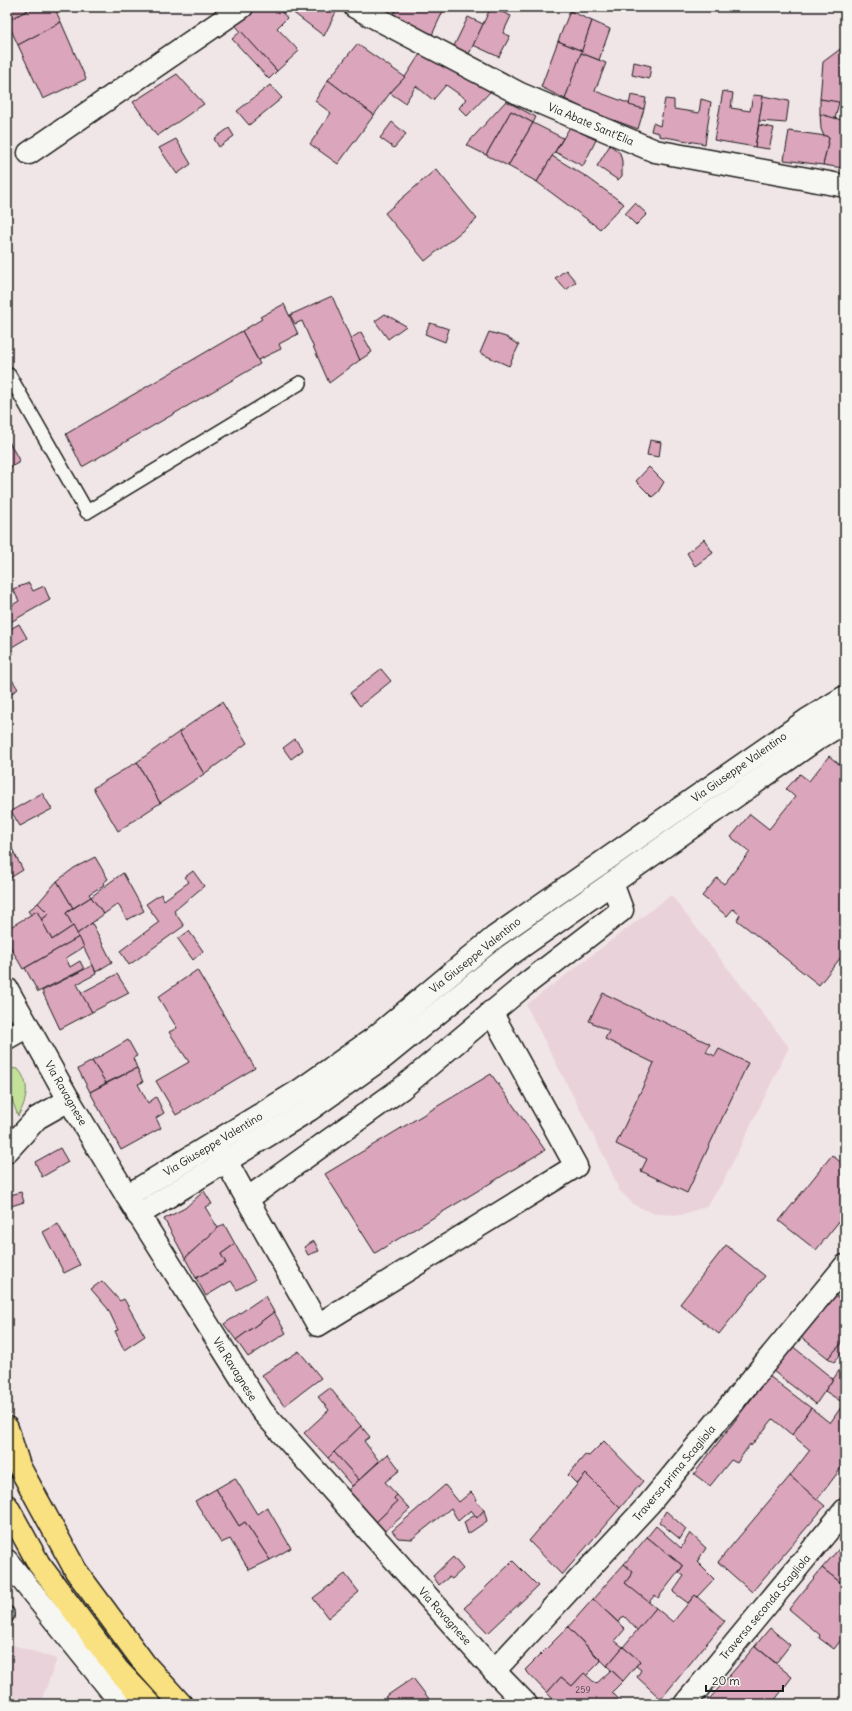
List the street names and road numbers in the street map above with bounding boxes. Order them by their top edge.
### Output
street label: Via Abate Sant'Elia [546,100,636,148]
street label: Via Giuseppe Valentino [689,729,789,805]
street label: Via Giuseppe Valentino [427,914,523,996]
street label: Via Ravagnese [42,1058,90,1128]
street label: Via Giuseppe Valentino [161,1109,265,1179]
street label: Via Ravagnese [210,1335,260,1403]
street label: Traversa prima Scagliola [630,1422,718,1524]
street label: Traversa seconda Scagliola [717,1551,813,1663]
street label: Via Ravagnese [416,1584,474,1648]

